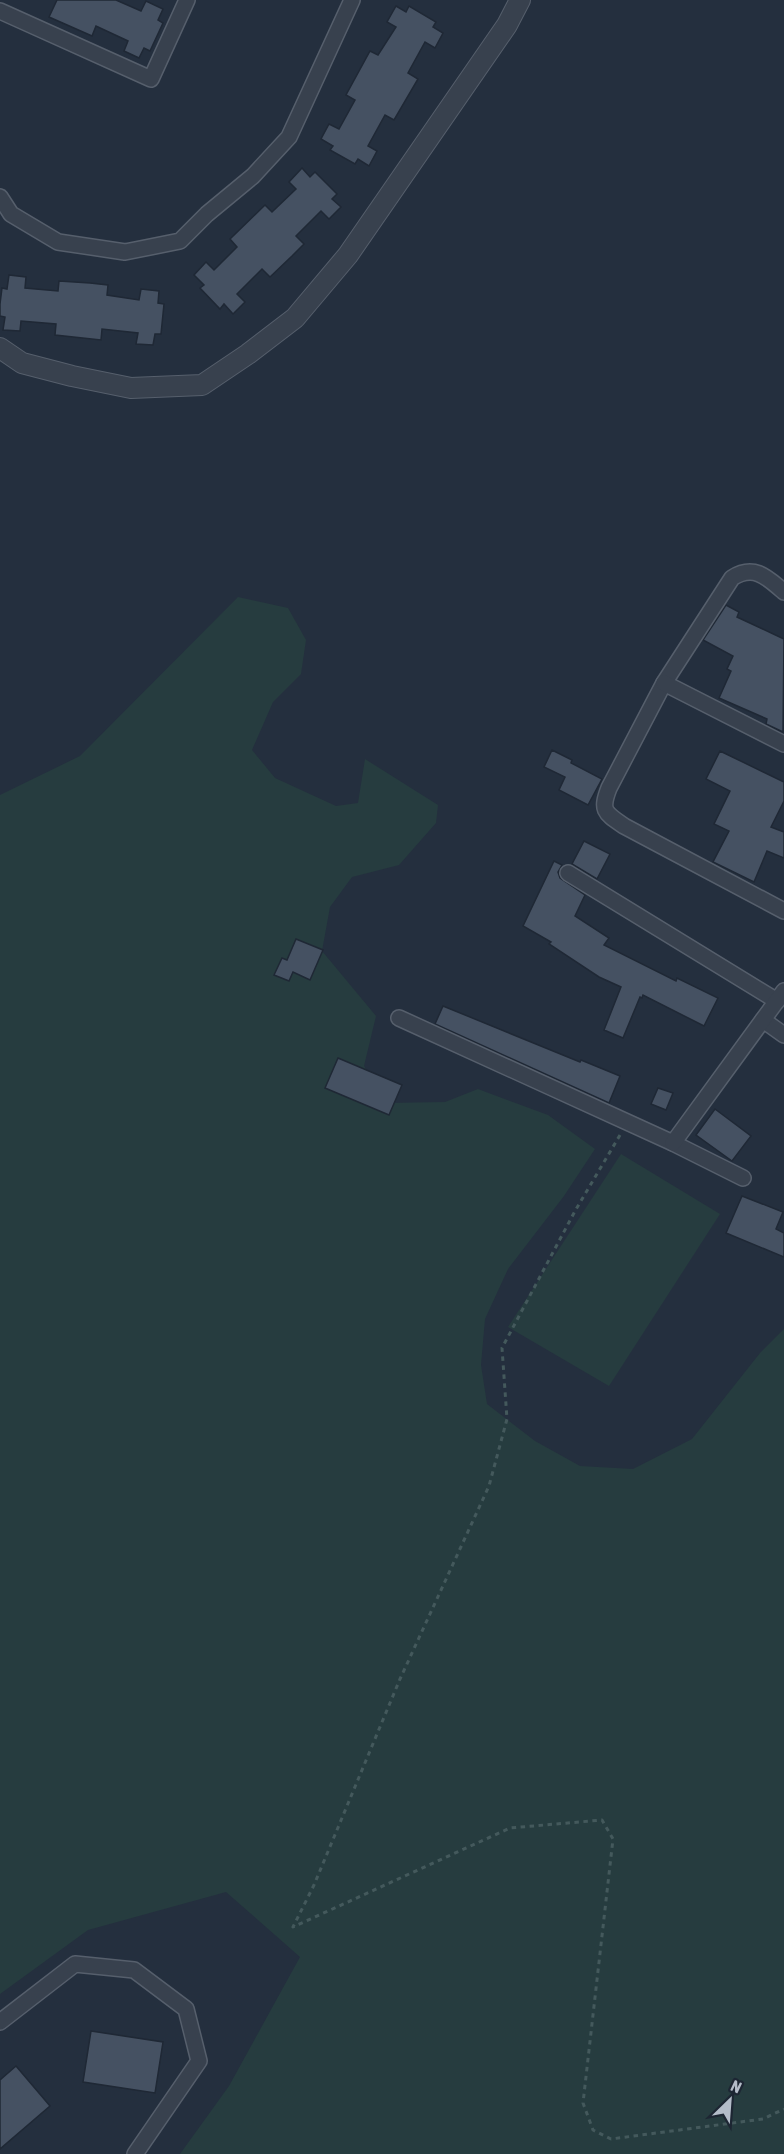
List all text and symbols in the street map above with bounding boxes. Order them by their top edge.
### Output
north arrow [700,2070,760,2130]
text: N [728,2076,744,2097]

